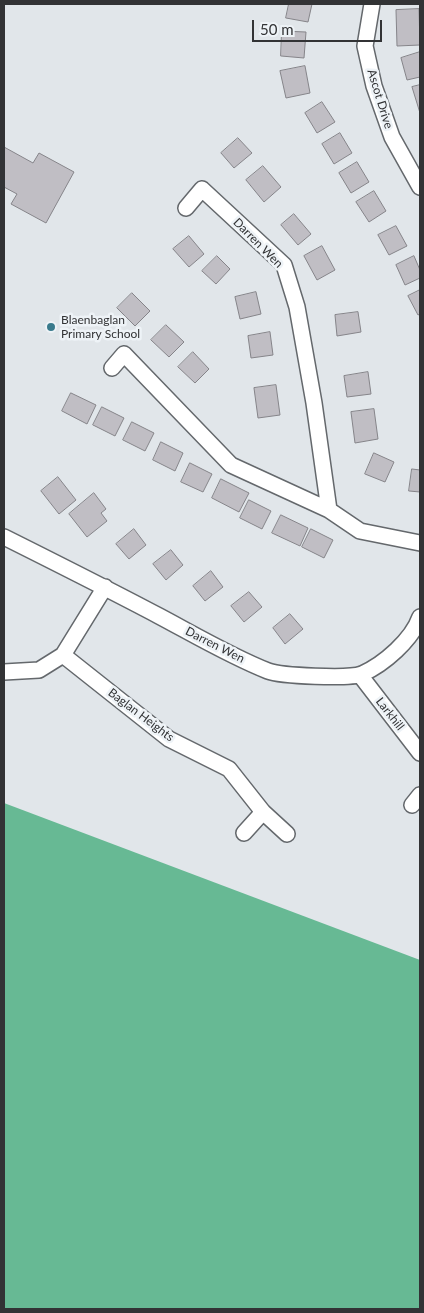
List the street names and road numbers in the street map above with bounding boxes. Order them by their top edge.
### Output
street label: Ascot Drive [364,67,396,131]
street label: Darren Wen [230,215,286,271]
street label: Darren Wen [183,624,247,666]
street label: Baglan Heights [105,685,177,745]
street label: Larkhill [373,695,407,733]

